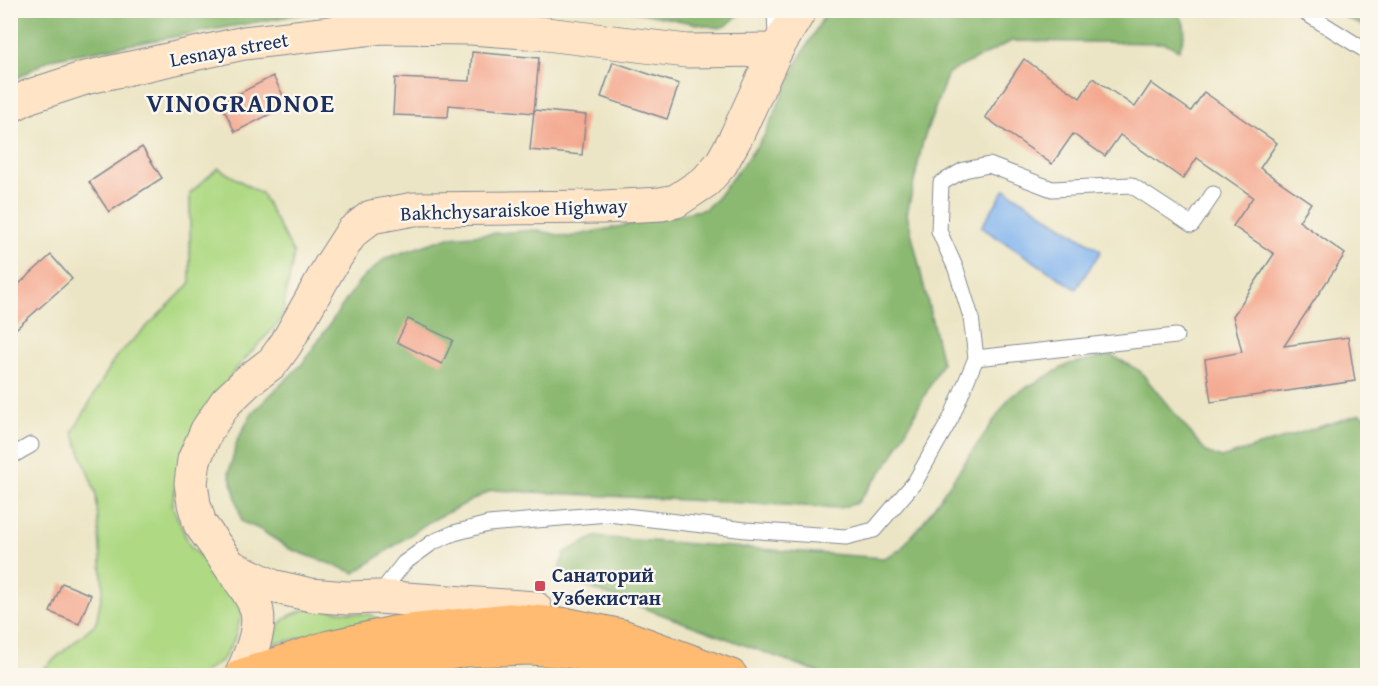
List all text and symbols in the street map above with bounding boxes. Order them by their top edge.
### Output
street label: Lesnaya street [167,24,291,74]
district label: VINOGRADNOE [146,83,336,122]
street label: Bakhchysaraiskoe Highway [400,191,628,227]
place label: Санаторий Узбекистан [552,560,661,612]
marker: Санаторий Узбекистан [533,579,547,593]

